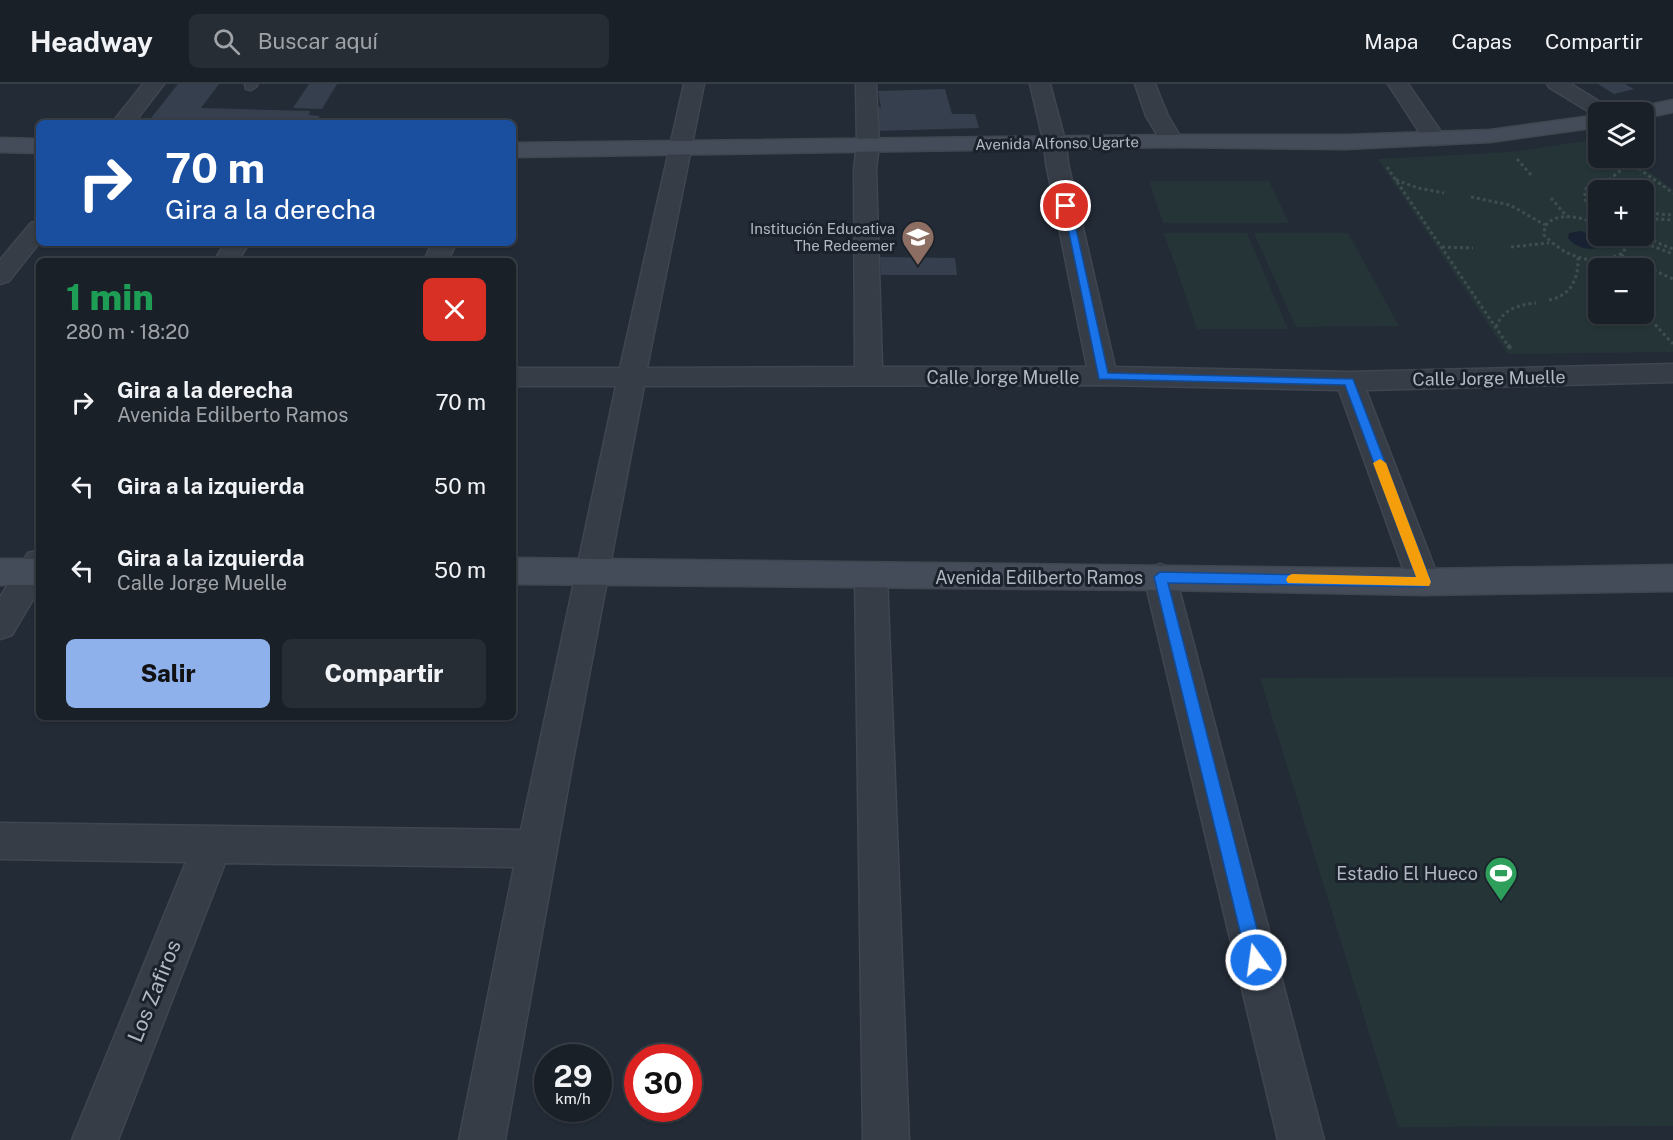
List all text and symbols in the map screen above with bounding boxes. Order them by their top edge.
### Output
search box [189,14,609,68]
text: Headway [30,25,153,58]
icon: search [210,25,243,58]
text: Buscar aquí [258,28,378,54]
text: Mapa [1364,29,1418,54]
text: Capas [1451,29,1512,54]
text: Compartir [1545,29,1643,54]
map controls [1588,102,1654,324]
button: layers [1588,102,1654,168]
street label: Avenida Alfonso Ugarte [975,133,1139,153]
text: 70 m [165,143,265,192]
icon: right [66,144,144,222]
pin [1040,180,1091,231]
button: + [1588,180,1654,246]
icon: arrive [1049,189,1082,222]
text: Gira a la derecha [165,193,376,225]
school or university icon: Institución Educativa The Redeemer [900,219,936,266]
place label: Institución Educativa The Redeemer [750,220,895,254]
button: − [1588,258,1654,324]
text: 1 min [66,276,154,318]
button: close [423,278,486,341]
text: 280 m · 18:20 [66,320,189,344]
street label: Calle Jorge Muelle [1412,366,1566,390]
street label: Calle Jorge Muelle [926,367,1080,388]
text: Gira a la derecha [117,377,293,403]
icon: right [66,386,99,419]
text: 70 m [435,389,486,415]
text: Avenida Edilberto Ramos [117,403,348,427]
icon: left [66,470,99,503]
text: Gira a la izquierda [117,473,304,499]
text: 50 m [434,473,486,499]
text: Gira a la izquierda [117,545,304,571]
icon: left [66,554,99,587]
text: 50 m [434,557,486,583]
street label: Avenida Edilberto Ramos [935,567,1143,588]
text: Calle Jorge Muelle [117,571,287,595]
button: Salir [66,639,270,708]
button: Compartir [282,639,486,708]
sports icon: Estadio El Hueco [1483,855,1519,902]
place label: Estadio El Hueco [1336,863,1478,884]
position arrow [1224,928,1288,992]
street label: Los Zafiros [122,936,186,1046]
speed limit sign: 30 [624,1044,702,1122]
text: 29 [554,1058,592,1094]
text: km/h [555,1090,591,1107]

